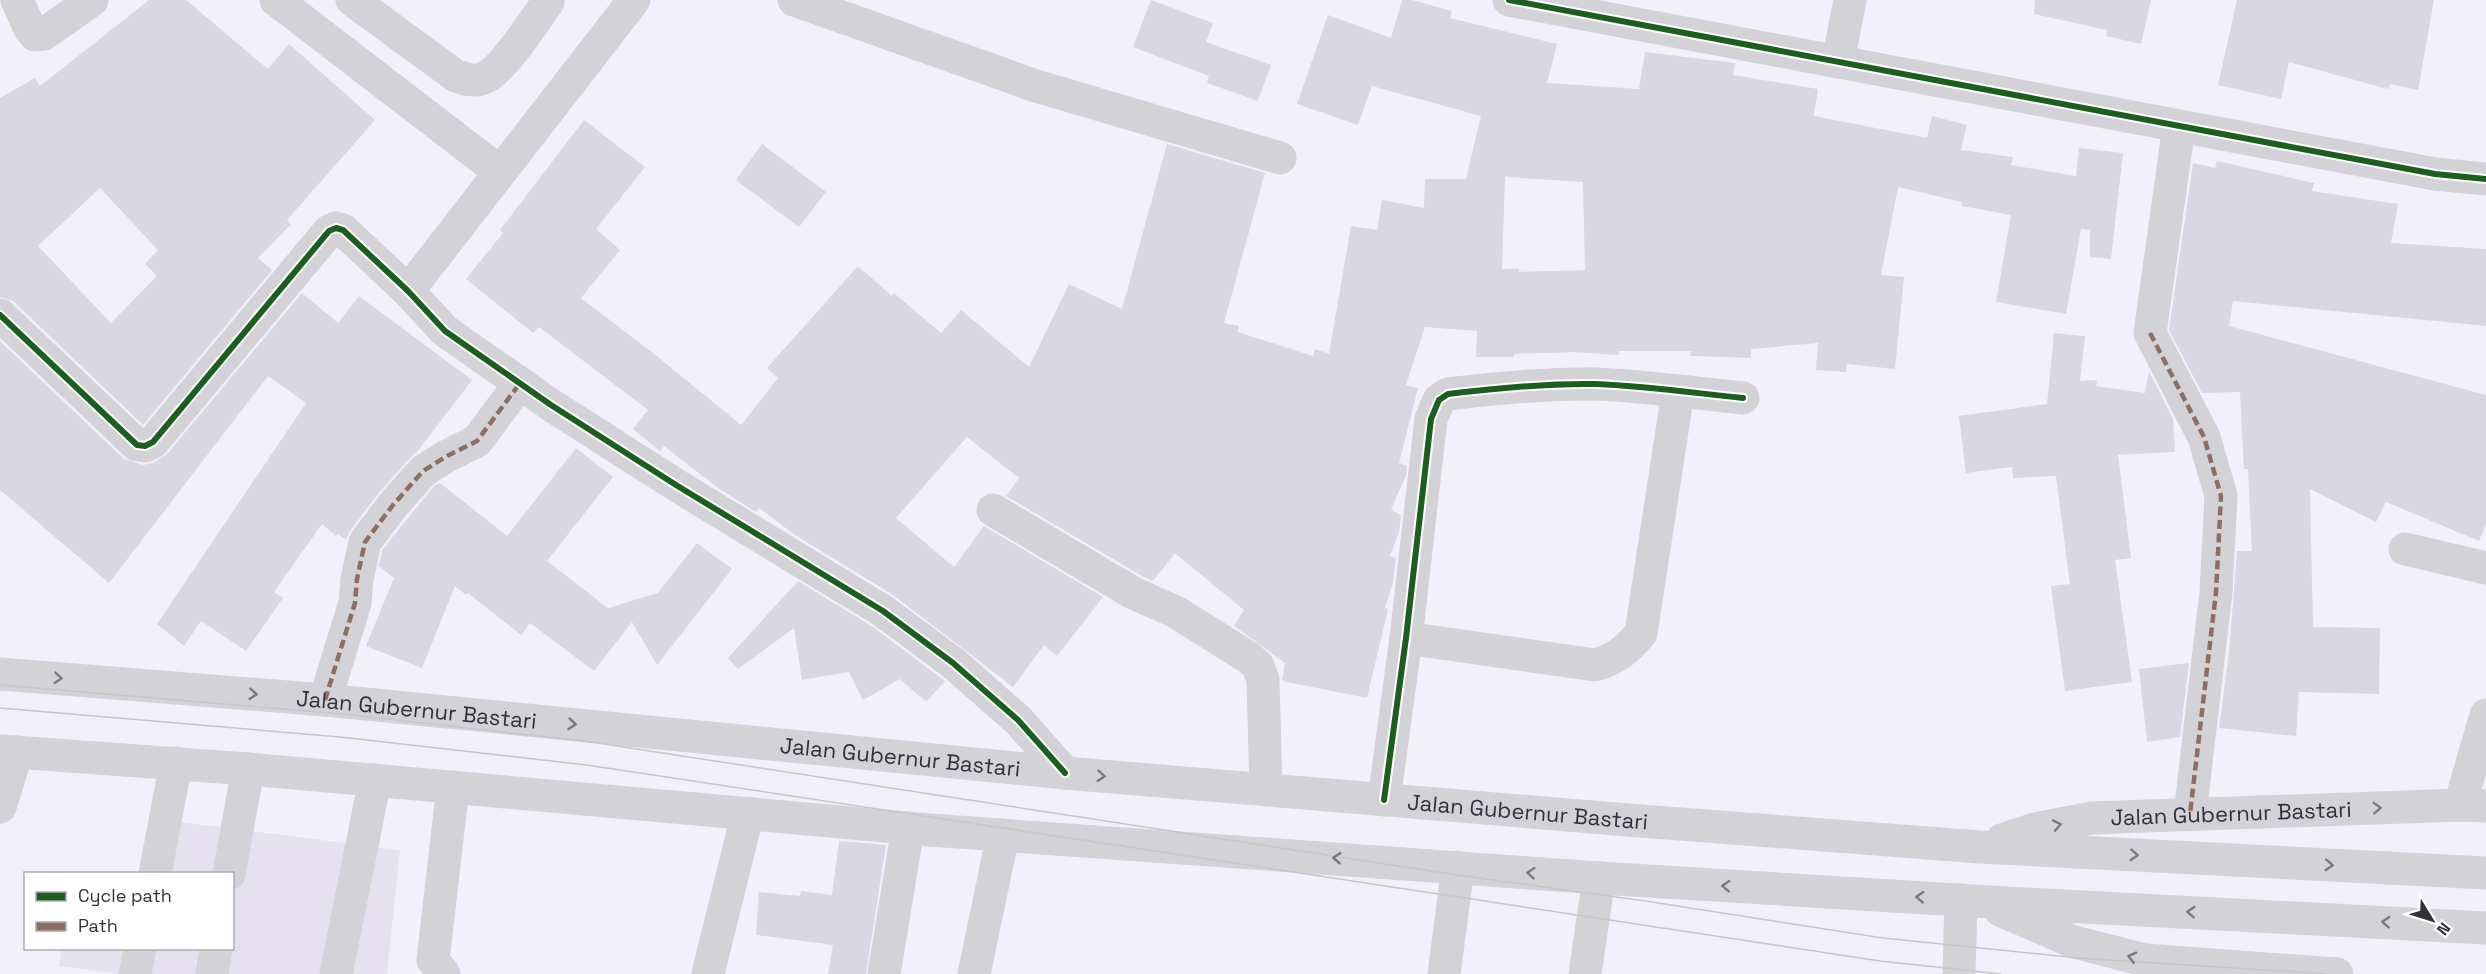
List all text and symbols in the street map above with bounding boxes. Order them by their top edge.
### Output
one-way arrow [54,672,63,685]
street label: Jalan Gubernur Bastari [295,684,538,735]
one-way arrow [248,687,257,700]
one-way arrow [568,717,577,730]
street label: Jalan Gubernur Bastari [779,731,1022,783]
one-way arrow [1096,769,1105,782]
street label: Jalan Gubernur Bastari [1406,788,1649,835]
street label: Jalan Gubernur Bastari [2110,795,2352,831]
one-way arrow [2372,801,2381,814]
one-way arrow [2051,819,2061,832]
one-way arrow [2130,849,2139,862]
one-way arrow [1332,852,1341,865]
one-way arrow [2324,859,2333,872]
one-way arrow [1527,867,1536,880]
legend [24,872,234,950]
one-way arrow [1721,880,1730,893]
text: Cycle path [78,884,172,907]
north arrow [2402,890,2462,950]
one-way arrow [1916,891,1925,904]
one-way arrow [2186,906,2195,919]
text: Path [78,914,118,937]
one-way arrow [2381,916,2390,929]
text: N [2432,918,2455,940]
one-way arrow [2128,951,2138,964]

